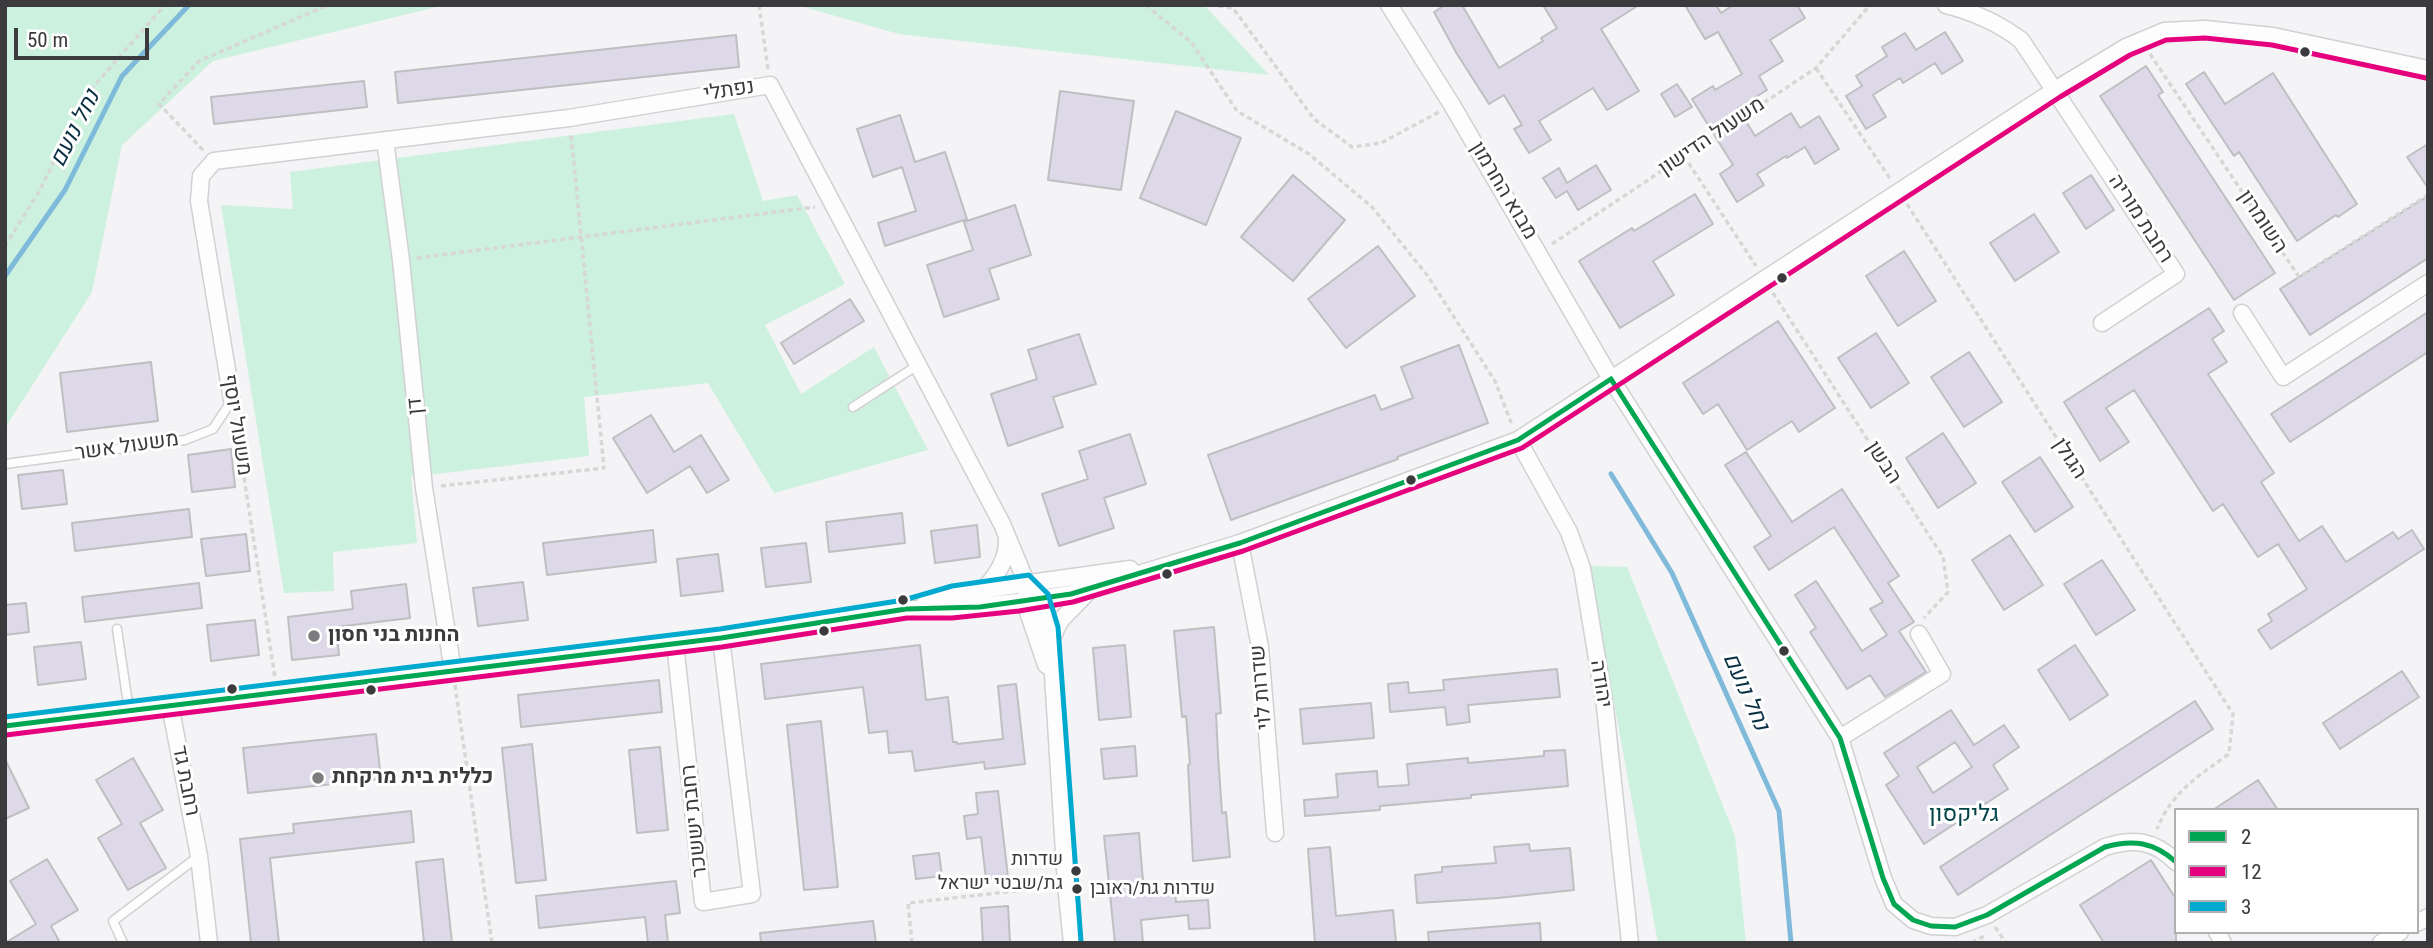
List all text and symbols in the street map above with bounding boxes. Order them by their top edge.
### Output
scale bar [18,14,152,58]
text: 50 m [27,28,68,52]
unlabelled marker [2298,45,2312,59]
street label: נפתלי [702,75,756,107]
water label: נחל נועם [45,86,107,172]
street label: משעול הדישון [1654,92,1770,182]
street label: מבוא החרמון [1464,137,1542,245]
street label: רחבת מוריה [2102,170,2178,268]
street label: השומרון [2232,185,2292,259]
unlabelled marker [1775,271,1789,285]
street label: משעול יוסף [216,373,256,477]
street label: דן [403,396,429,416]
street label: משעול אשר [74,427,180,467]
street label: הגולן [2047,434,2091,484]
street label: הבשן [1860,437,1906,489]
unlabelled marker [1404,473,1418,487]
unlabelled marker [1160,567,1174,581]
unlabelled marker [896,593,910,607]
place label: החנות בני חסון [328,623,460,649]
unlabelled marker [817,624,831,638]
marker: החנות בני חסון [306,628,322,644]
street label: שדרות לוי [1246,643,1278,731]
unlabelled marker [1777,644,1791,658]
water label: נחל נועם [1716,649,1774,735]
street label: יהודה [1584,658,1616,710]
unlabelled marker [225,682,239,696]
unlabelled marker [364,683,378,697]
street label: רחבת גד [166,744,204,818]
street label: רחבת יששכר [677,763,713,879]
place label: כללית בית מרקחת [332,765,493,791]
marker: כללית בית מרקחת [310,770,326,786]
district label: גליקסון [1929,801,1999,829]
legend [2174,808,2419,934]
text: 2 [2241,825,2251,849]
place label: שדרות גת/שבטי ישראל [938,849,1063,893]
text: 12 [2241,860,2262,884]
marker: שדרות גת/שבטי ישראל [1069,864,1083,878]
place label: שדרות גת/ראובן [1090,878,1215,900]
marker: שדרות גת/ראובן [1070,882,1084,896]
text: 3 [2241,895,2251,919]

